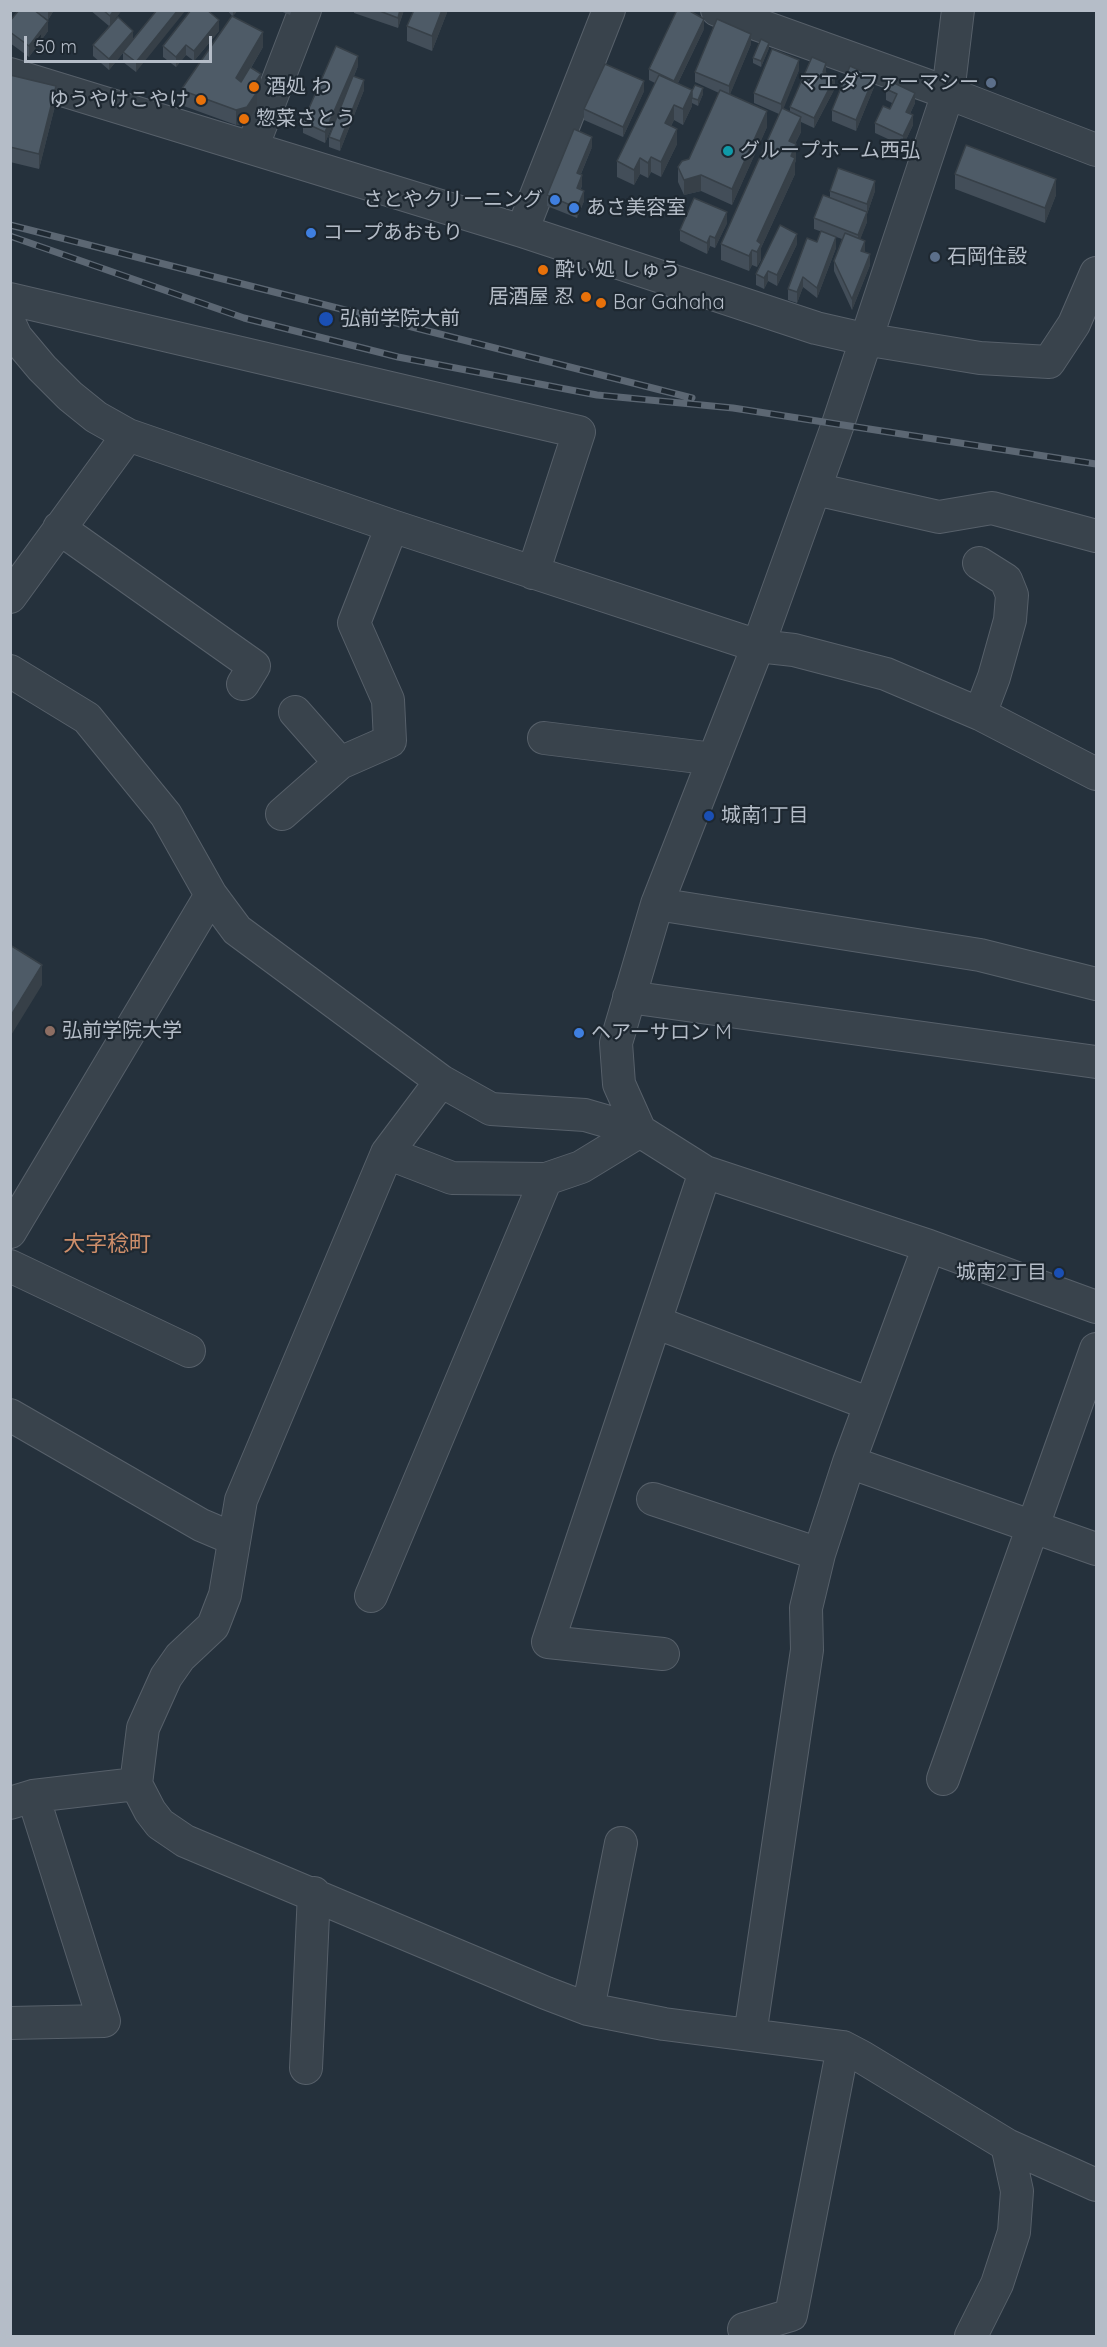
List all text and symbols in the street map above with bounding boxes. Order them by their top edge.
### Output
scale bar [27,24,214,62]
text: 50 m [35,35,77,58]
place label: マエダファーマシー [799,71,979,95]
place label: 酒処 わ [266,75,331,99]
marker: マエダファーマシー [984,76,998,90]
marker: 酒処 わ [247,80,261,94]
place label: ゆうやけこやけ [49,88,189,112]
marker: ゆうやけこやけ [194,93,208,107]
place label: 惣菜さとう [256,107,356,131]
marker: 惣菜さとう [237,112,251,126]
place label: グループホーム西弘 [740,139,920,163]
marker: グループホーム西弘 [721,144,735,158]
place label: さとやクリーニング [363,188,543,212]
marker: さとやクリーニング [548,193,562,207]
place label: あさ美容室 [586,196,686,220]
marker: あさ美容室 [567,201,581,215]
place label: コープあおもり [323,221,463,245]
marker: コープあおもり [304,226,318,240]
place label: 石岡住設 [947,245,1027,269]
marker: 石岡住設 [928,250,942,264]
place label: 酔い処 しゅう [555,258,680,282]
marker: 酔い処 しゅう [536,263,550,277]
place label: 居酒屋 忍 [489,285,574,309]
marker: 居酒屋 忍 [579,290,593,304]
place label: Bar Gahaha [613,291,725,315]
marker: Bar Gahaha [594,296,608,310]
place label: 弘前学院大前 [340,307,460,331]
marker: 弘前学院大前 [317,310,335,328]
place label: 城南1丁目 [721,804,808,828]
marker: 城南1丁目 [702,809,716,823]
place label: 弘前学院大学 [62,1019,182,1043]
place label: ヘアーサロン M [591,1021,732,1045]
marker: 弘前学院大学 [43,1024,57,1038]
marker: ヘアーサロン M [572,1026,586,1040]
district label: 大字稔町 [63,1231,151,1257]
place label: 城南2丁目 [956,1261,1047,1285]
marker: 城南2丁目 [1052,1266,1066,1280]

